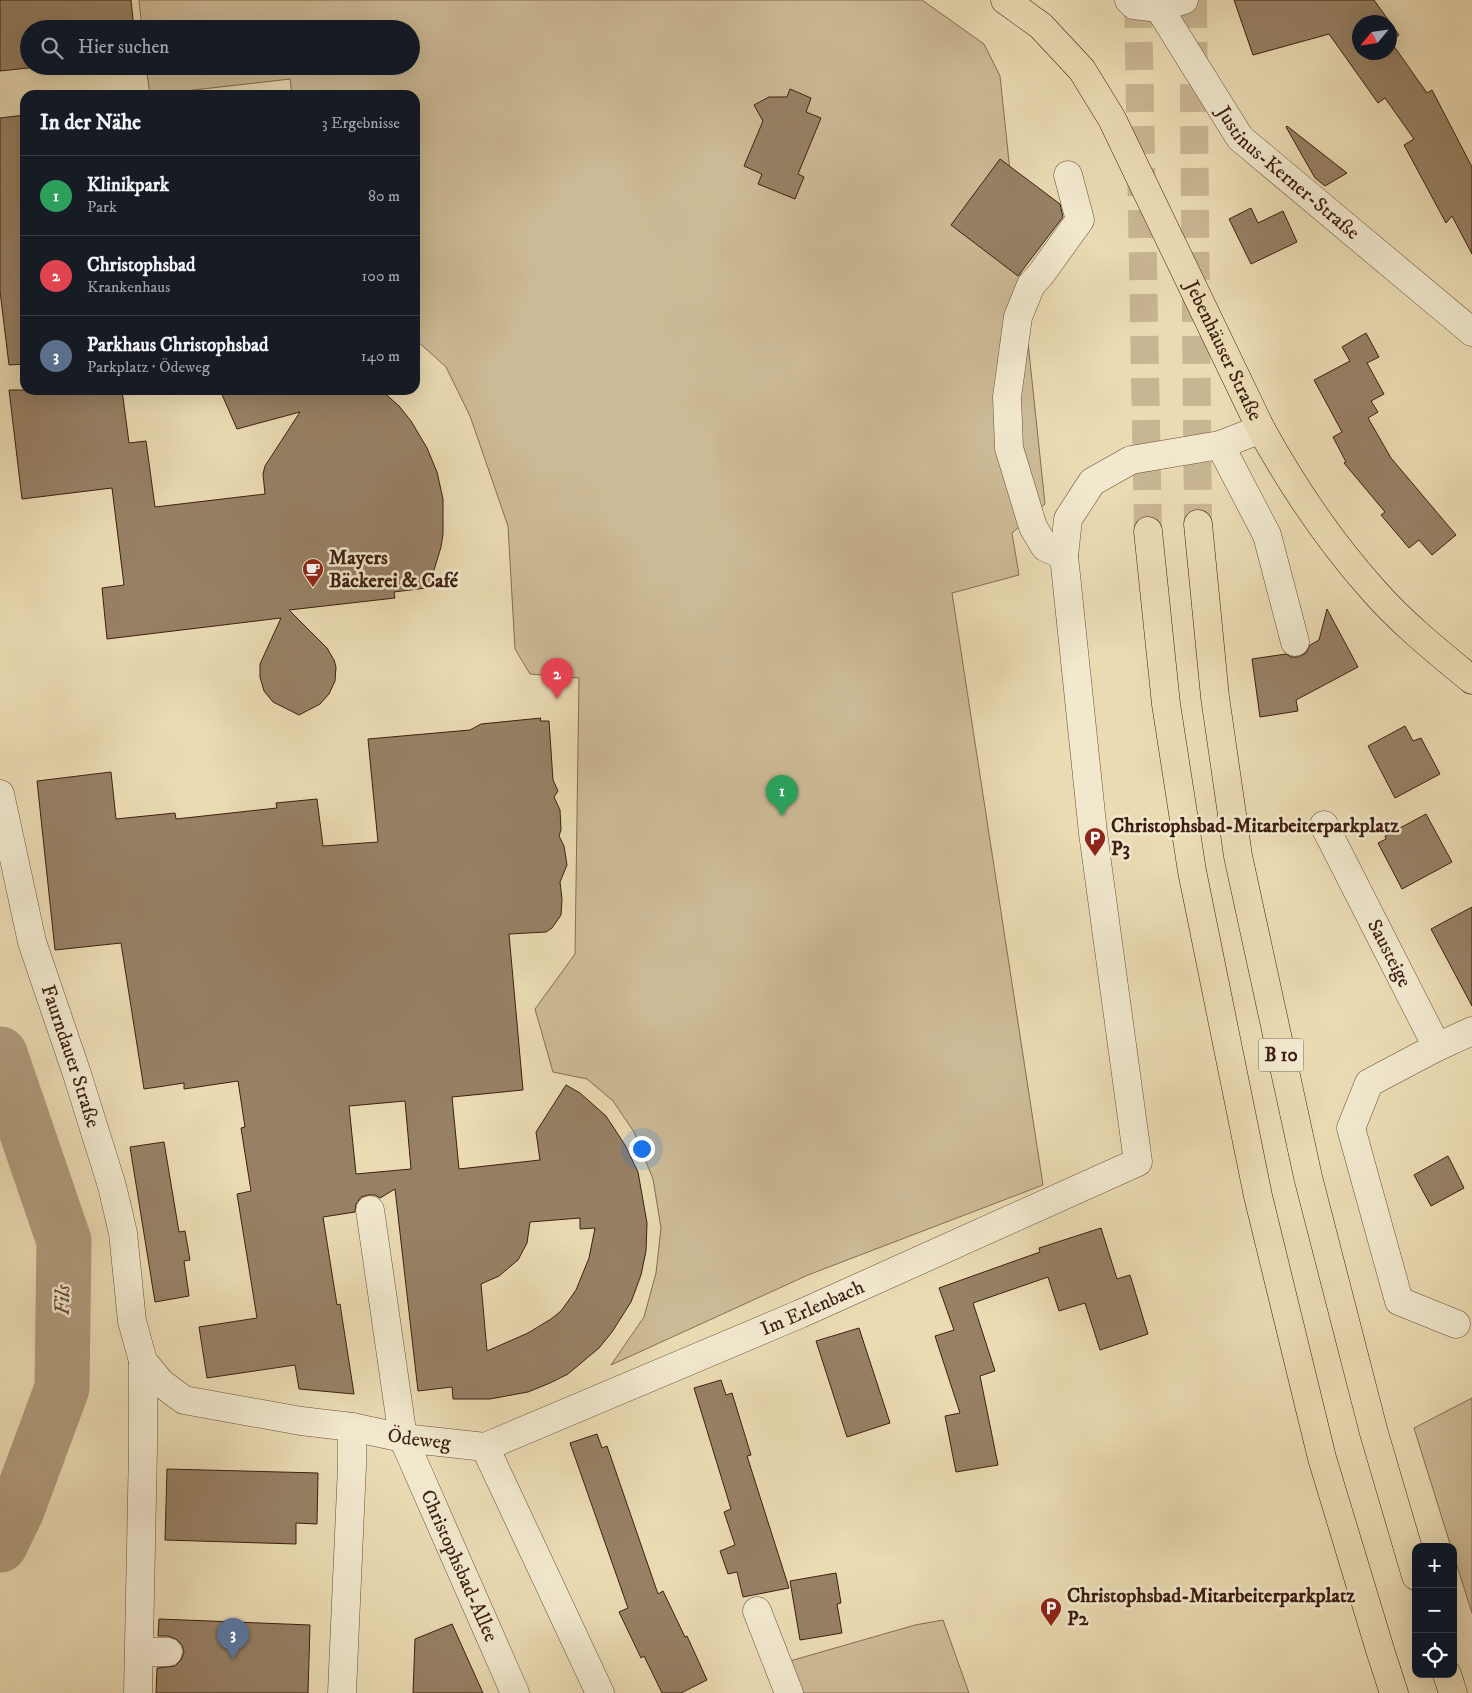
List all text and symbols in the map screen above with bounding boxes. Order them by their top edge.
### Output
north arrow [1352,15,1397,60]
search box [20,20,420,75]
icon: search [38,34,66,62]
text: Hier suchen [78,36,169,59]
street label: Justinus-Kerner-Straße [1210,100,1365,245]
text: In der Nähe [40,110,141,136]
text: 3 Ergebnisse [322,113,400,133]
text: Klinikpark [87,174,169,197]
text: 1 [53,186,59,206]
text: 80 m [368,186,400,206]
text: Park [87,197,117,217]
text: Christophsbad [87,254,195,277]
text: 2 [52,266,60,286]
text: 100 m [362,266,400,286]
street label: Jebenhäuser Straße [1178,275,1268,425]
text: Krankenhaus [87,277,170,297]
text: Parkhaus Christophsbad [87,334,269,357]
text: 3 [53,346,59,366]
text: 140 m [361,346,400,366]
text: Parkplatz · Ödeweg [87,357,210,377]
place label: Mayers Bäckerei & Café [329,546,459,594]
cafe icon: Mayers Bäckerei & Café [301,557,325,588]
pin: 2 [541,658,573,699]
pin: 1 [766,775,798,816]
place label: Christophsbad-Mitarbeiterparkplatz P3 [1111,814,1399,862]
parking icon: Christophsbad-Mitarbeiterparkplatz P3 [1083,826,1107,857]
street label: Sausteige [1362,915,1417,992]
street label: Faurndauer Straße [35,982,106,1131]
road number: B 10 [1258,1038,1304,1072]
your location [629,1136,655,1162]
street label: Im Erlenbach [757,1274,869,1342]
water label: Fils [50,1284,76,1315]
street label: Ödeweg [385,1423,452,1456]
street label: Christophsbad-Allee [415,1486,503,1646]
map controls [1412,1543,1457,1678]
button: + [1412,1543,1457,1588]
place label: Christophsbad-Mitarbeiterparkplatz P2 [1067,1584,1355,1632]
button: − [1412,1588,1457,1633]
parking icon: Christophsbad-Mitarbeiterparkplatz P2 [1039,1596,1063,1627]
pin: 3 [217,1618,249,1659]
button: locate [1412,1633,1457,1678]

